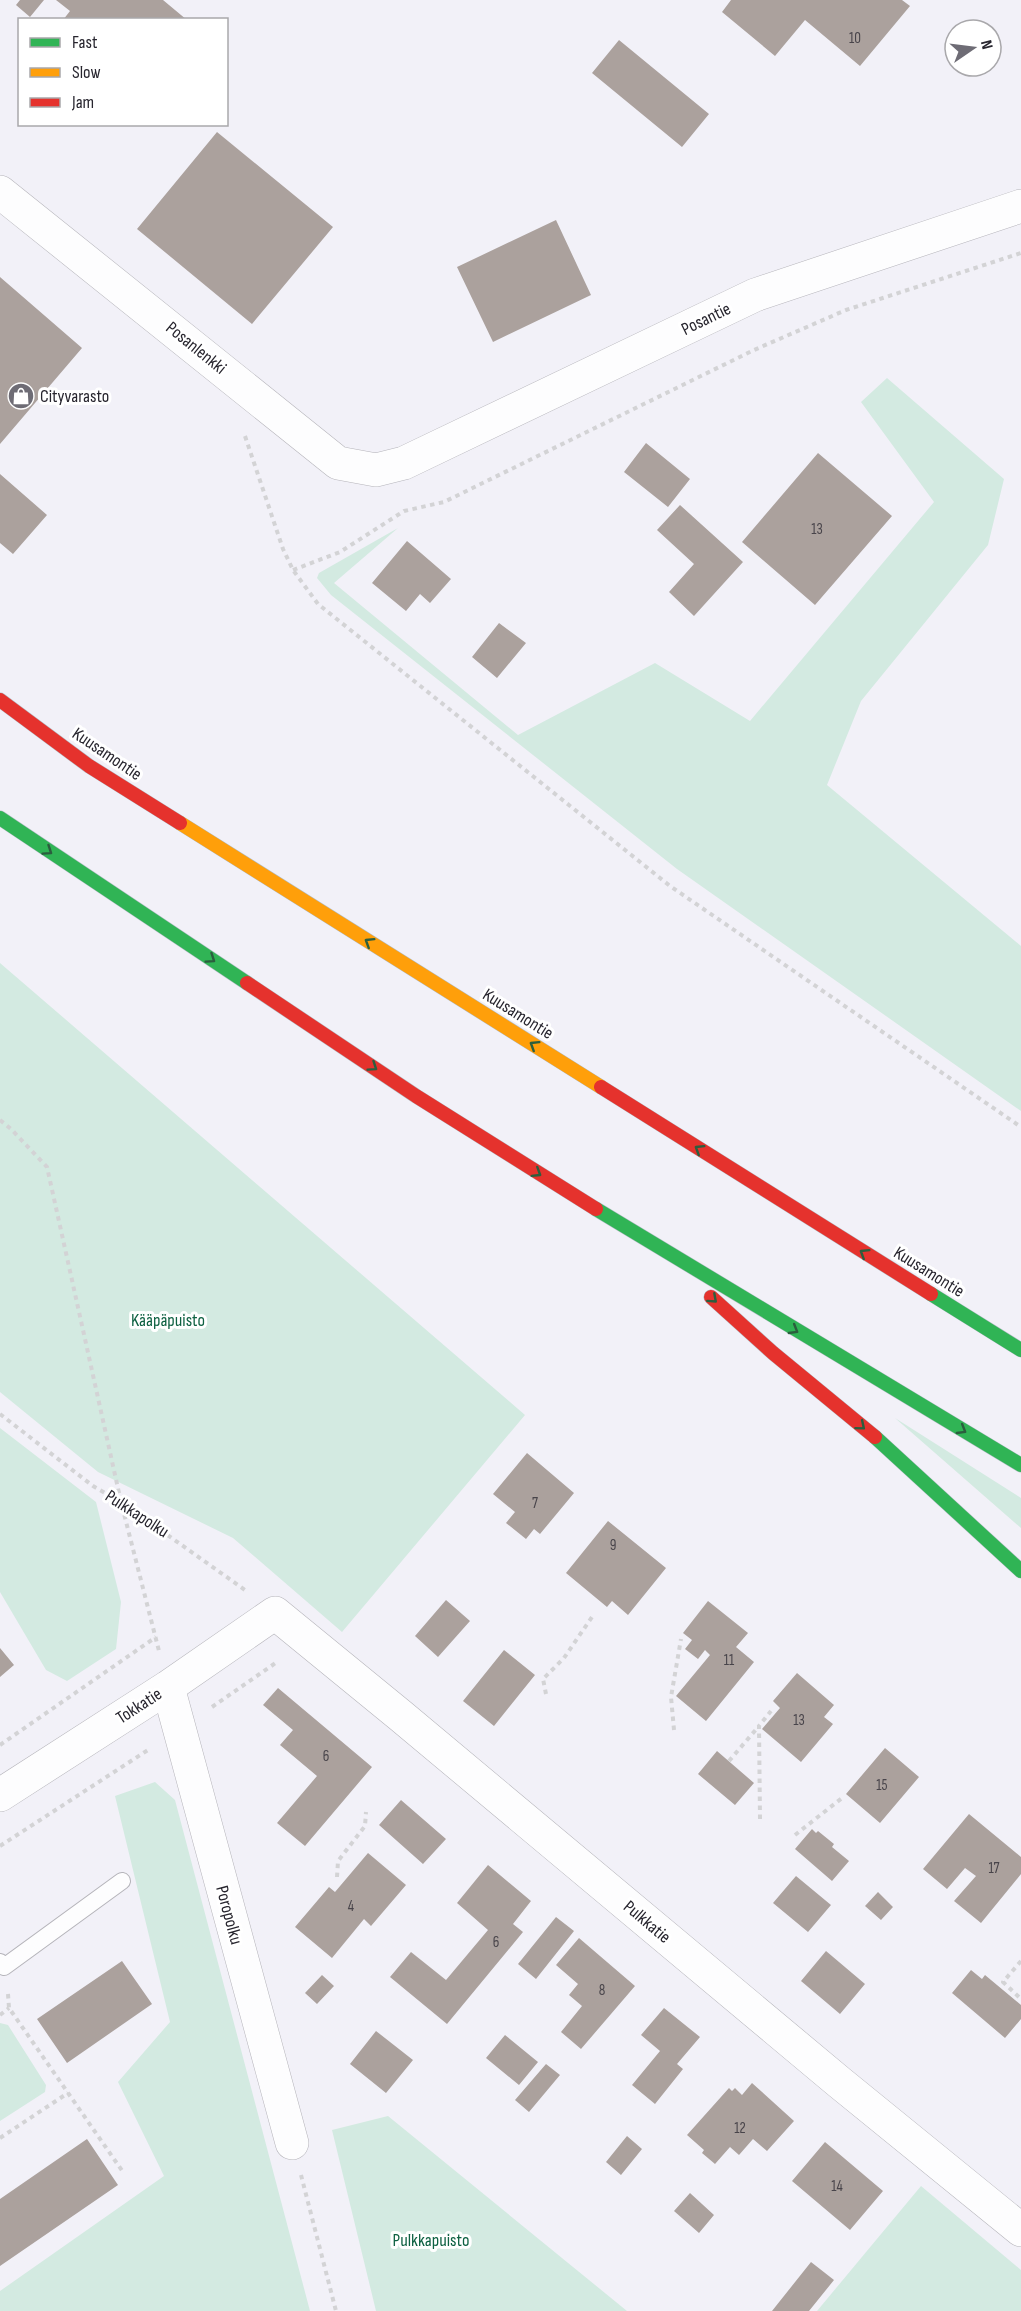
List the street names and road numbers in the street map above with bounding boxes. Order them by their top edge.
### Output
street label: Posantie [678,298,734,340]
street label: Posanlenkki [162,317,230,379]
street label: Kuusamontie [68,723,146,785]
street label: Kuusamontie [479,984,557,1044]
street label: Kuusamontie [890,1242,968,1302]
street label: Pulkkapolku [101,1486,173,1542]
street label: Tokkatie [112,1683,166,1729]
street label: Poropolku [211,1883,247,1947]
street label: Pulkkatie [619,1896,675,1948]

